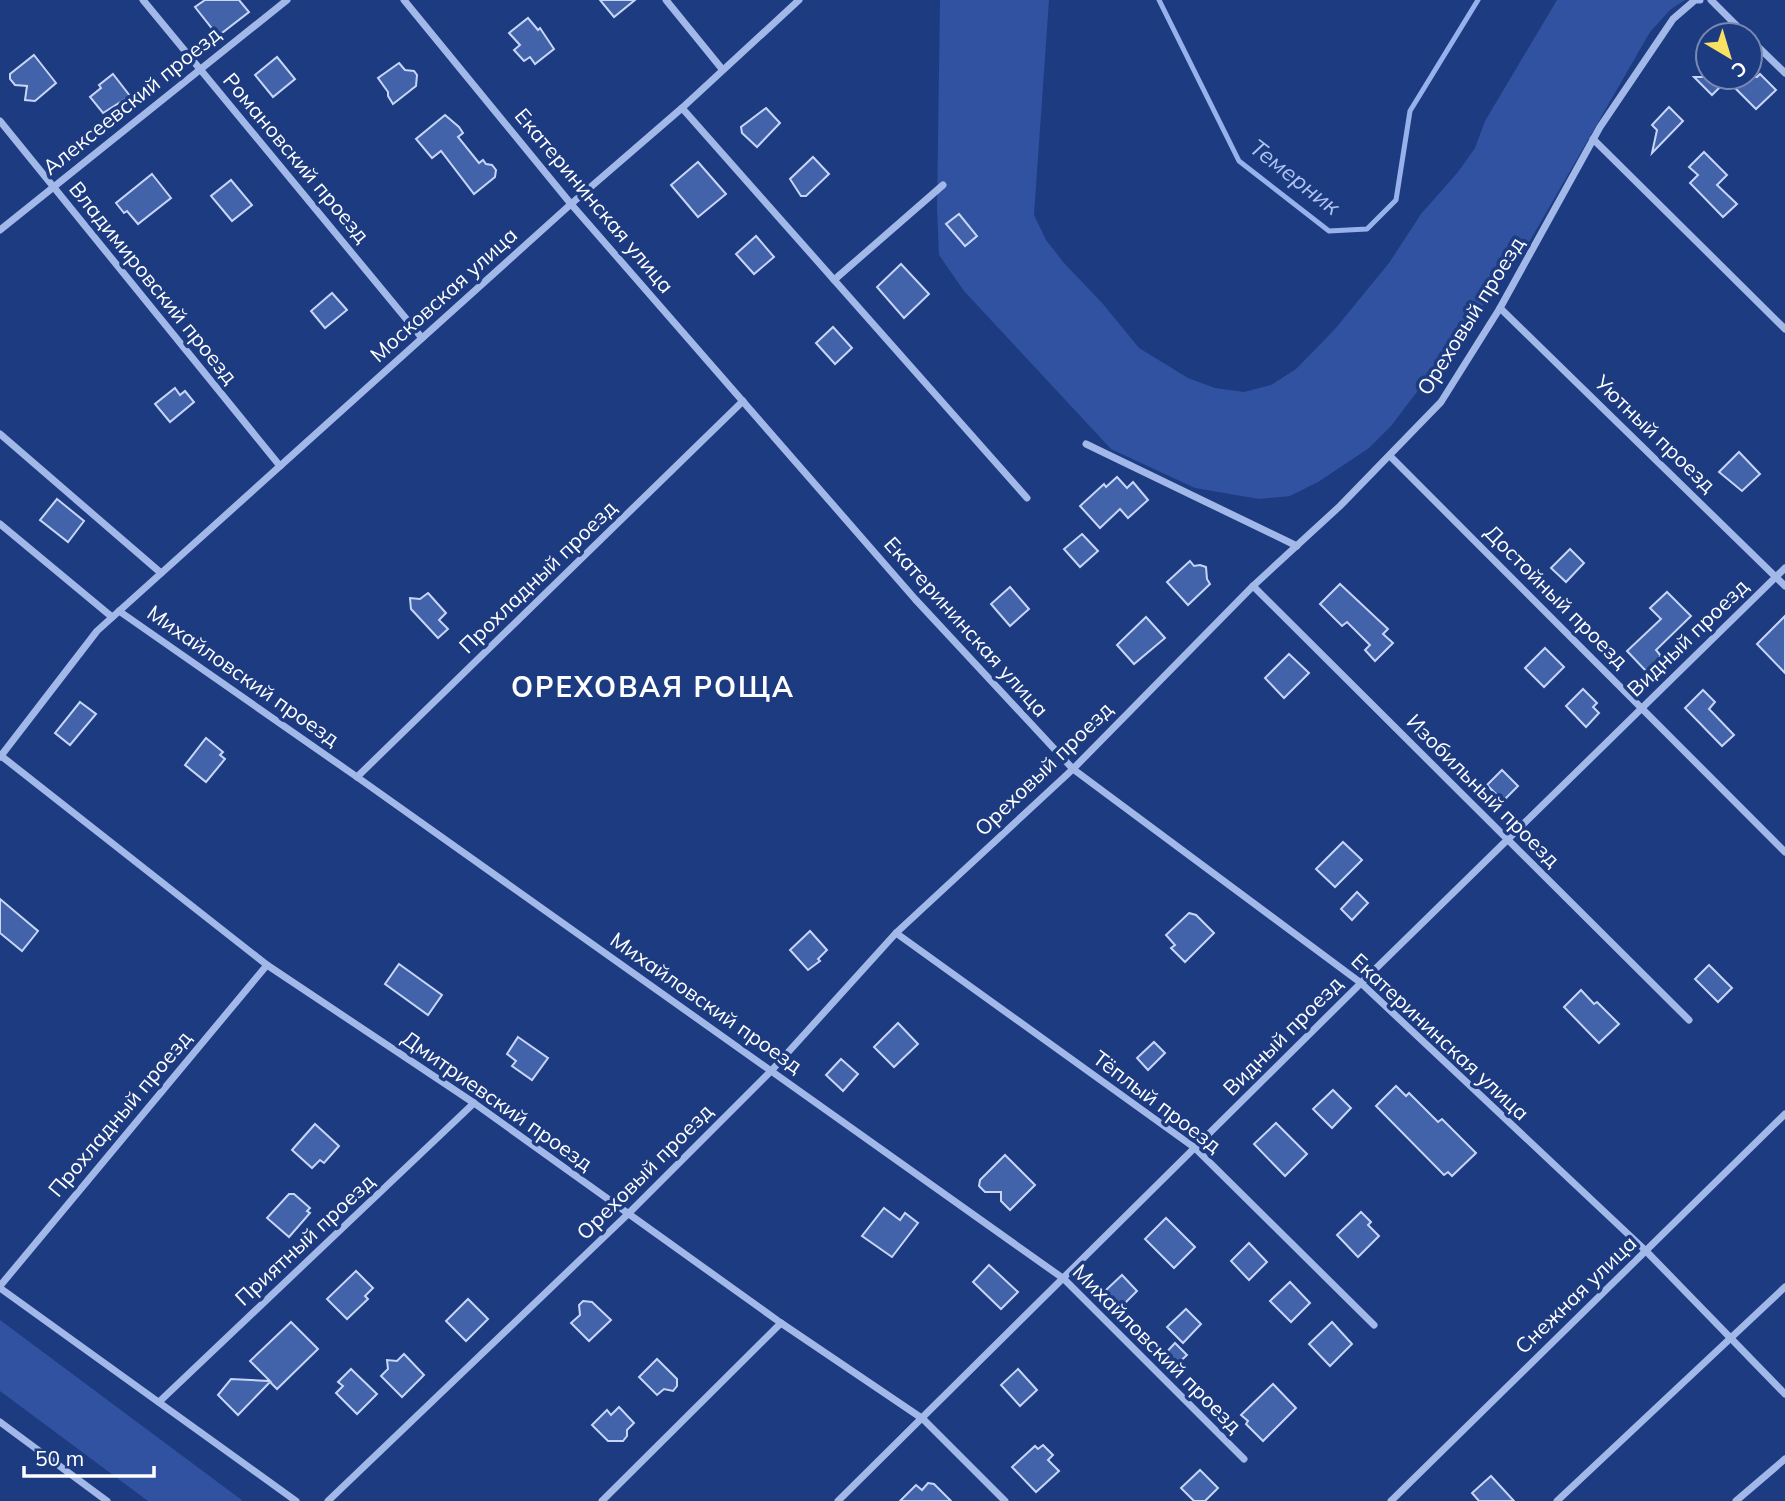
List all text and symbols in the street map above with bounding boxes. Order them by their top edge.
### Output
street label: Алексеевский проезд [37,20,226,180]
north arrow [1694,21,1764,91]
text: С [1727,56,1752,83]
street label: Романовский проезд [218,67,376,248]
street label: Екатерининская улица [510,103,680,298]
water label: Темерник [1244,132,1347,221]
street label: Владимировский проезд [64,176,244,389]
street label: Московская улица [364,221,522,367]
street label: Ореховый проезд [1411,231,1530,400]
street label: Уютный проезд [1589,368,1722,498]
street label: Прохладный проезд [453,494,622,658]
street label: Достойный проезд [1479,519,1634,674]
street label: Екатерининская улица [879,531,1055,722]
street label: Видный проезд [1621,573,1754,702]
street label: Михайловский проезд [143,599,345,752]
district label: ОРЕХОВАЯ РОЩА [511,669,795,704]
street label: Ореховый проезд [969,696,1118,841]
street label: Изобильный проезд [1402,708,1566,873]
street label: Михайловский проезд [606,926,808,1079]
street label: Екатерининская улица [1346,947,1535,1125]
street label: Видный проезд [1217,970,1348,1101]
street label: Дмитриевский проезд [397,1024,598,1176]
street label: Прохладный проезд [42,1025,197,1202]
street label: Тёплый проезд [1088,1045,1227,1158]
street label: Ореховый проезд [571,1098,718,1245]
street label: Приятный проезд [229,1168,380,1311]
street label: Снежная улица [1509,1230,1642,1359]
street label: Михайловский проезд [1068,1258,1248,1438]
scale bar [24,1434,154,1478]
text: 50 m [35,1445,84,1471]

